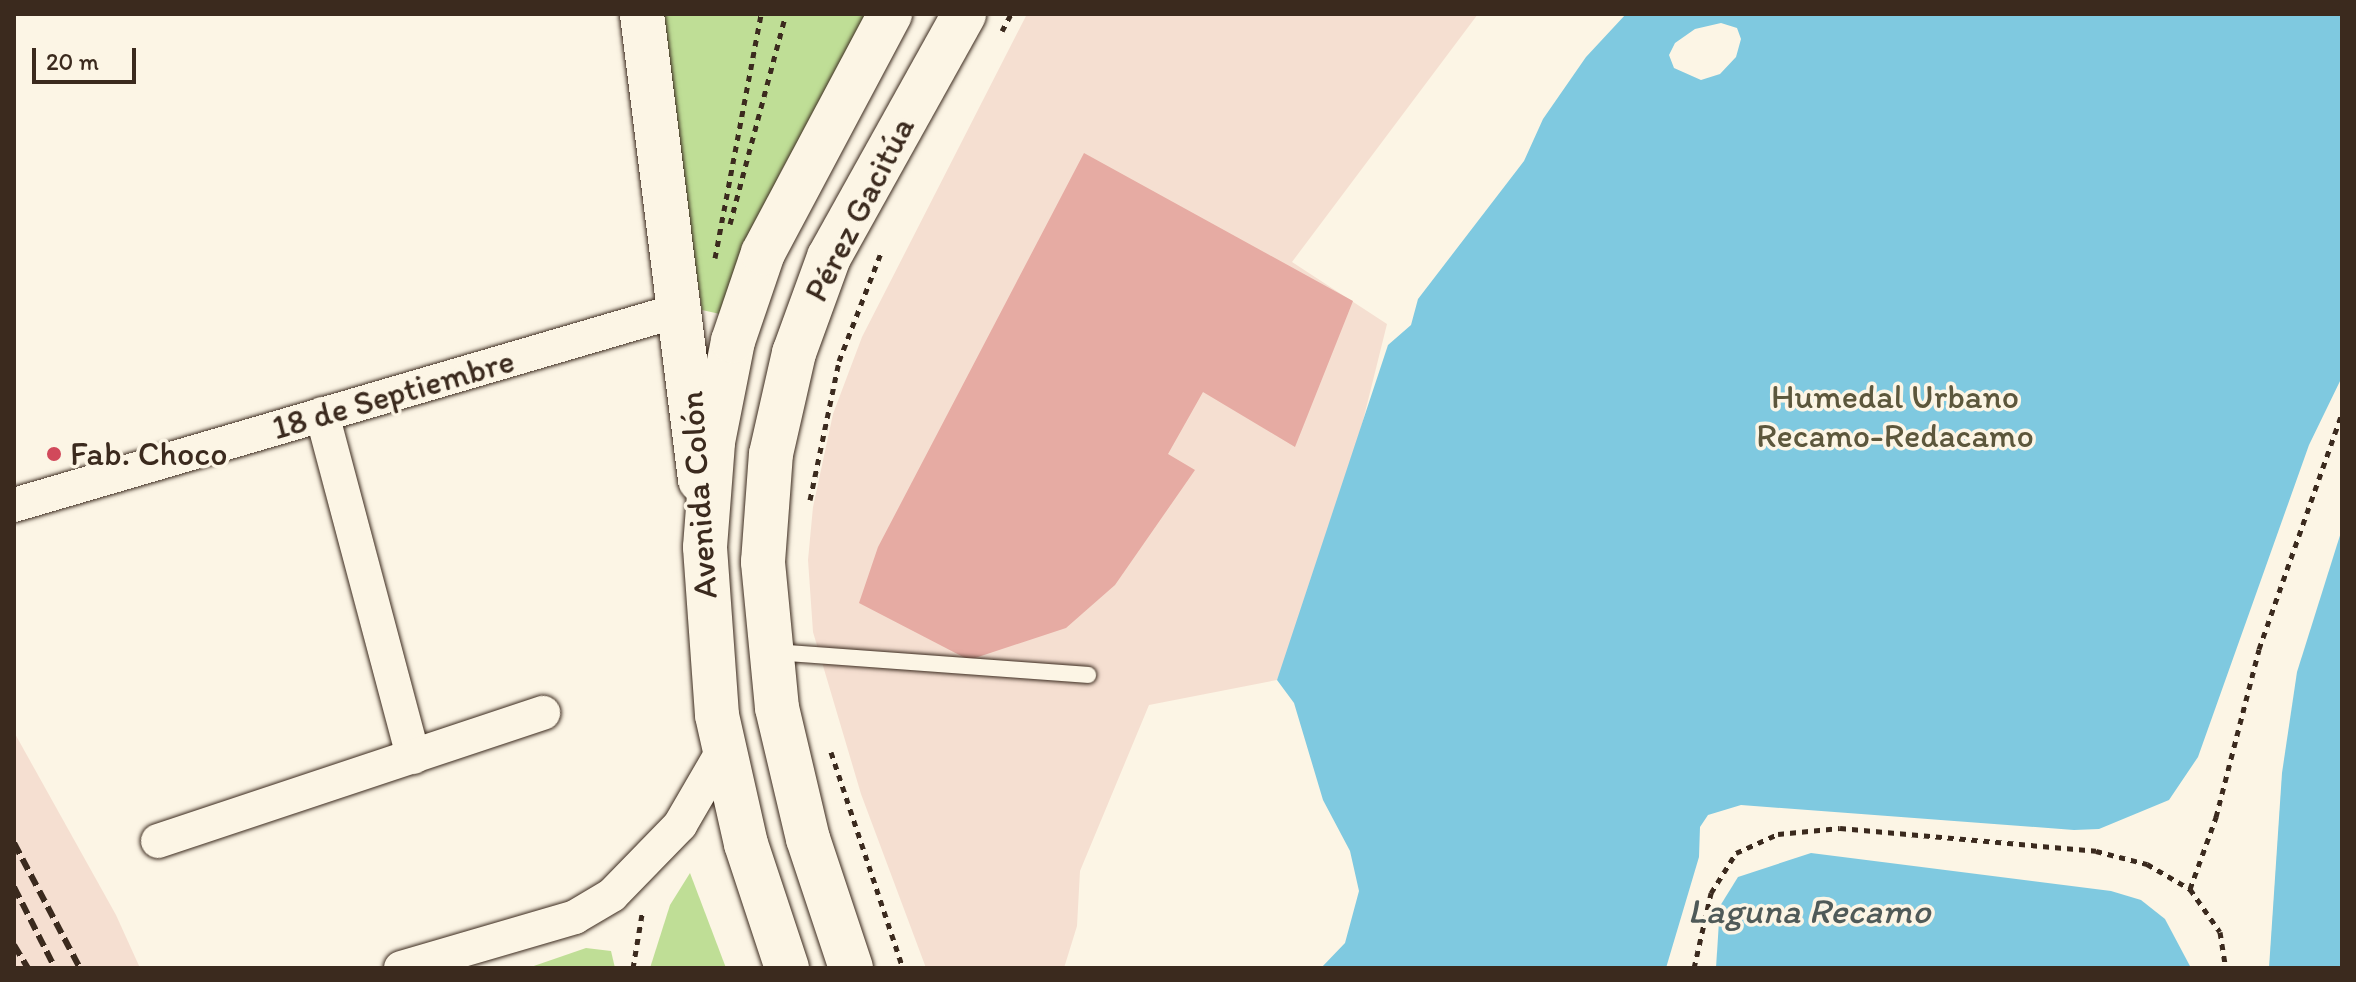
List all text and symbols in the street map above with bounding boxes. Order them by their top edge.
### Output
scale bar [36,32,140,82]
text: 20 m [46,47,99,76]
street label: Pérez Gacitúa [795,110,923,308]
street label: 18 de Septiembre [267,340,519,448]
park label: Humedal Urbano Recamo-Redacamo [1756,376,2034,456]
street label: Avenida Colón [670,390,726,600]
place label: Fab. Choco [70,434,228,474]
marker: Fab. Choco [45,445,63,463]
water label: Laguna Recamo [1688,889,1930,933]

